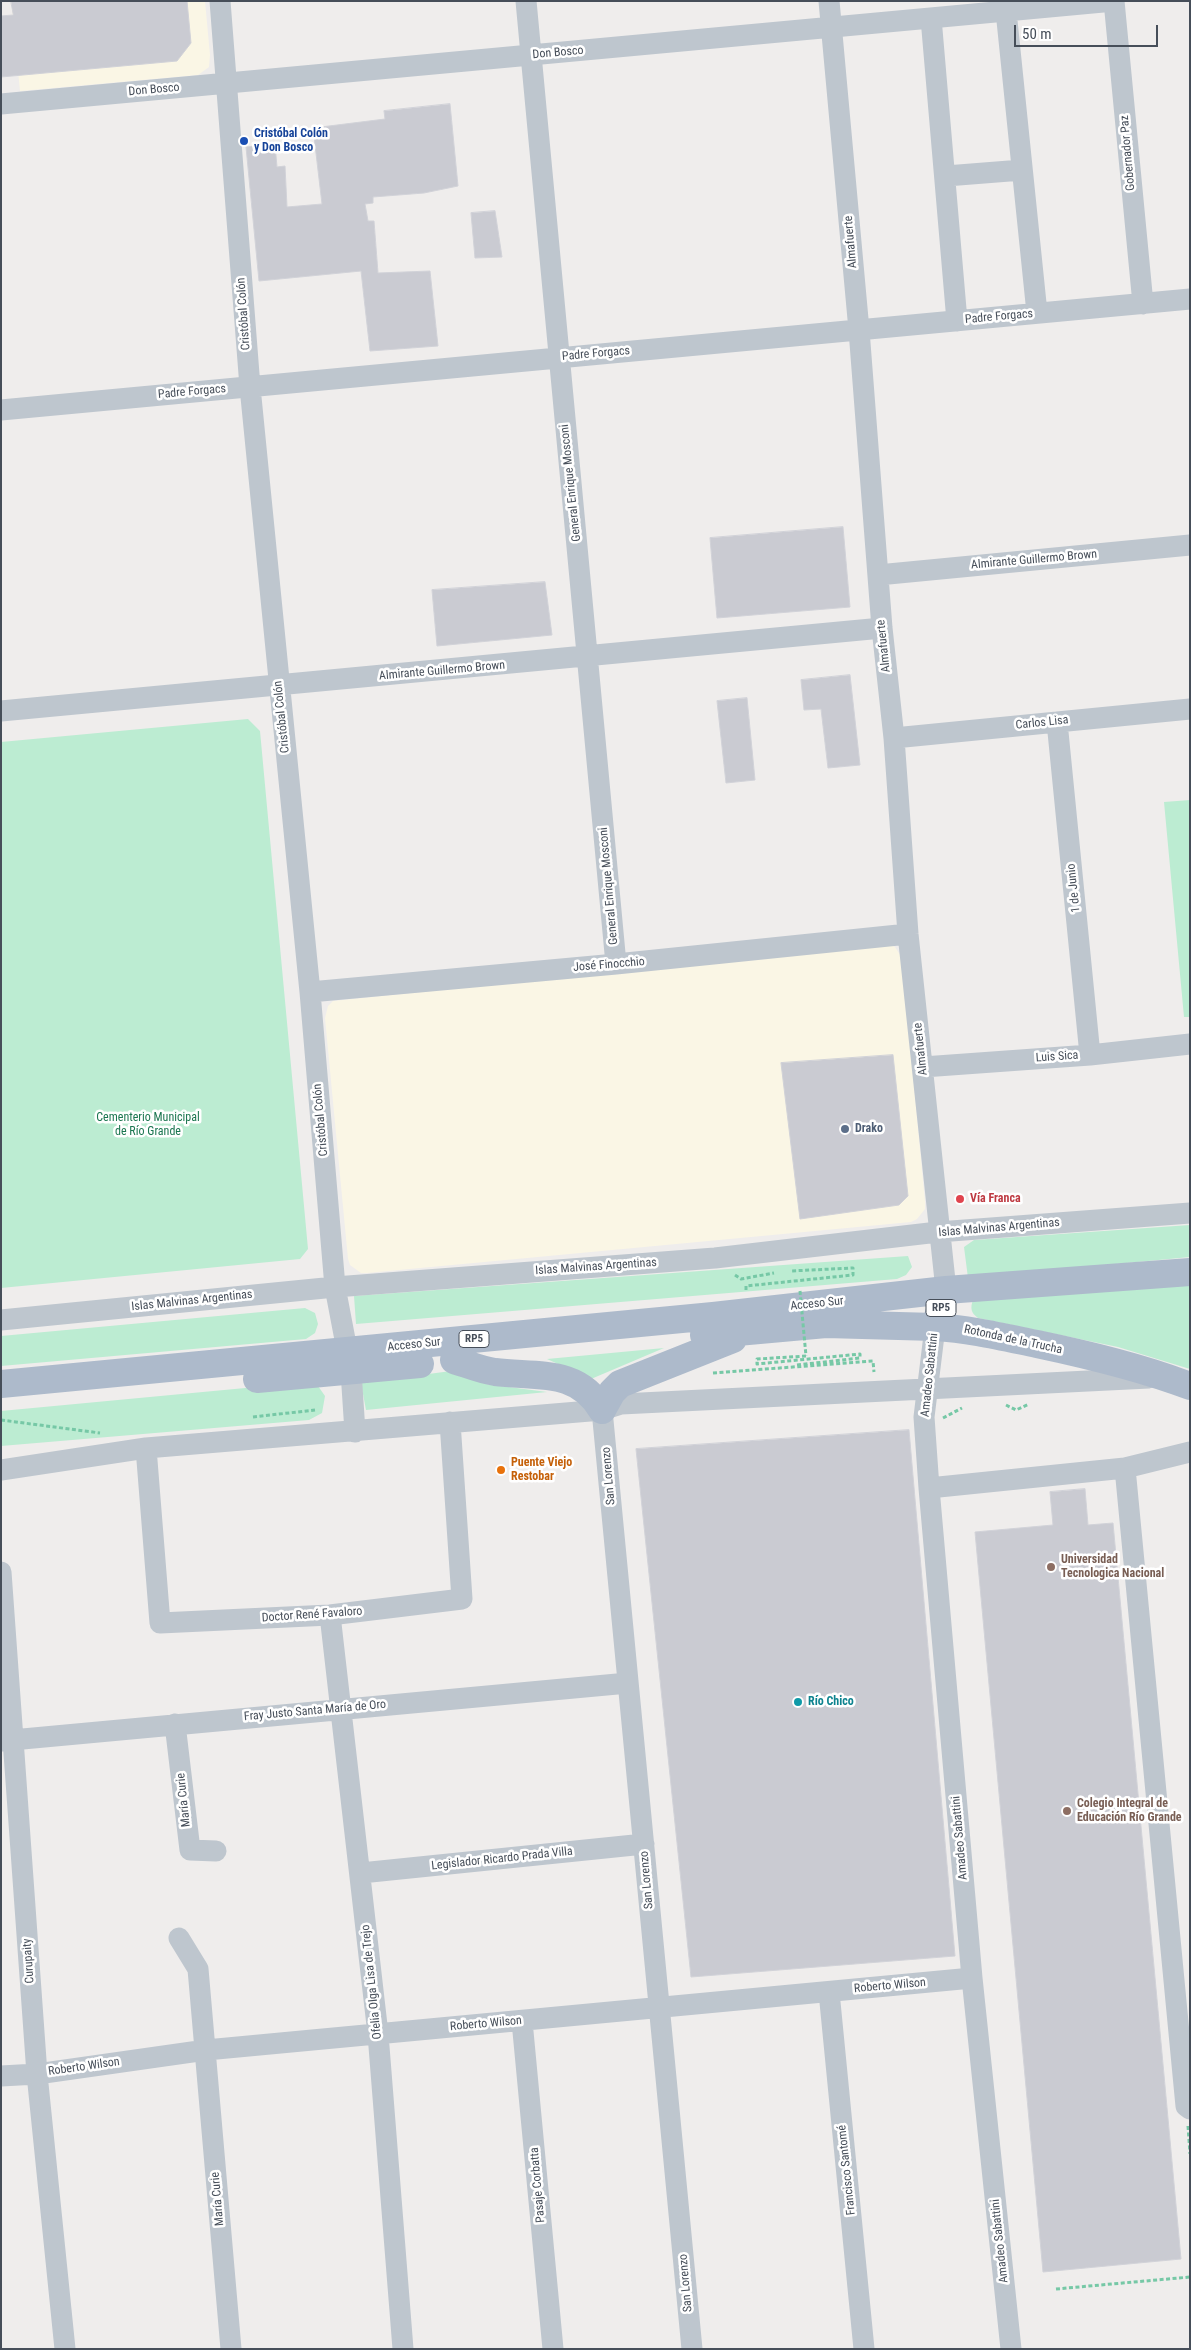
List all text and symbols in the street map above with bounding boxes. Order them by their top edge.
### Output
scale bar [1016,15,1160,47]
text: 50 m [1022,25,1052,43]
street label: Don Bosco [532,44,584,62]
street label: Don Bosco [128,81,180,99]
street label: Gobernador Paz [1118,115,1138,191]
place label: Cristóbal Colón y Don Bosco [254,127,328,155]
marker: Cristóbal Colón y Don Bosco [238,135,250,147]
street label: Almafuerte [842,215,860,269]
street label: Cristóbal Colón [234,277,254,351]
street label: Padre Forgacs [964,307,1034,327]
street label: Padre Forgacs [561,344,631,364]
street label: Padre Forgacs [157,382,227,402]
street label: General Enrique Mosconi [558,424,584,542]
street label: Almirante Guillermo Brown [970,547,1098,573]
street label: Almafuerte [874,619,894,673]
street label: Almirante Guillermo Brown [378,658,506,684]
street label: Cristóbal Colón [271,680,293,754]
street label: Carlos Lisa [1015,713,1069,733]
street label: General Enrique Mosconi [597,827,621,945]
street label: 1 de Junio [1064,863,1084,913]
street label: José Finocchio [573,955,645,975]
street label: Almafuerte [911,1022,931,1076]
street label: Luis Sica [1035,1048,1079,1066]
street label: Cristóbal Colón [311,1083,331,1157]
park label: Cementerio Municipal de Río Grande [96,1111,200,1139]
place label: Drako [855,1122,883,1136]
marker: Drako [839,1123,851,1135]
place label: Vía Franca [970,1192,1021,1206]
marker: Vía Franca [954,1193,966,1205]
street label: Islas Malvinas Argentinas [938,1216,1060,1240]
street label: Islas Malvinas Argentinas [535,1256,657,1278]
street label: Islas Malvinas Argentinas [131,1287,253,1315]
street label: Acceso Sur [790,1294,844,1314]
road number: RP5 [926,1300,956,1316]
street label: Rotonda de la Trucha [963,1323,1063,1357]
road number: RP5 [459,1330,489,1348]
street label: Amadeo Sabattini [918,1332,942,1418]
street label: Acceso Sur [387,1335,441,1355]
street label: San Lorenzo [599,1446,619,1506]
place label: Puente Viejo Restobar [511,1456,572,1484]
marker: Puente Viejo Restobar [495,1464,507,1476]
place label: Universidad Tecnologica Nacional [1061,1553,1164,1581]
marker: Universidad Tecnologica Nacional [1045,1561,1057,1573]
street label: Doctor René Favaloro [261,1604,363,1626]
place label: Río Chico [808,1695,854,1709]
marker: Río Chico [792,1696,804,1708]
street label: Fray Justo Santa María de Oro [243,1698,387,1724]
street label: María Curie [174,1772,194,1828]
street label: Amadeo Sabattini [949,1795,971,1881]
place label: Colegio Integral de Educación Río Grande [1077,1797,1182,1825]
marker: Colegio Integral de Educación Río Grande [1061,1805,1073,1817]
street label: Legislador Ricardo Prada Villa [431,1844,573,1874]
street label: San Lorenzo [637,1850,657,1910]
street label: Ofelia Olga Lisa de Trejo [359,1924,385,2040]
street label: Curupaity [20,1938,38,1984]
street label: Roberto Wilson [853,1976,927,1996]
street label: Roberto Wilson [449,2014,523,2034]
street label: Roberto Wilson [47,2055,121,2079]
street label: Francisco Santomé [835,2124,859,2216]
street label: Pasaje Corbatta [528,2147,548,2223]
street label: María Curie [208,2171,228,2227]
street label: Amadeo Sabattini [988,2198,1012,2284]
street label: San Lorenzo [676,2253,696,2313]

